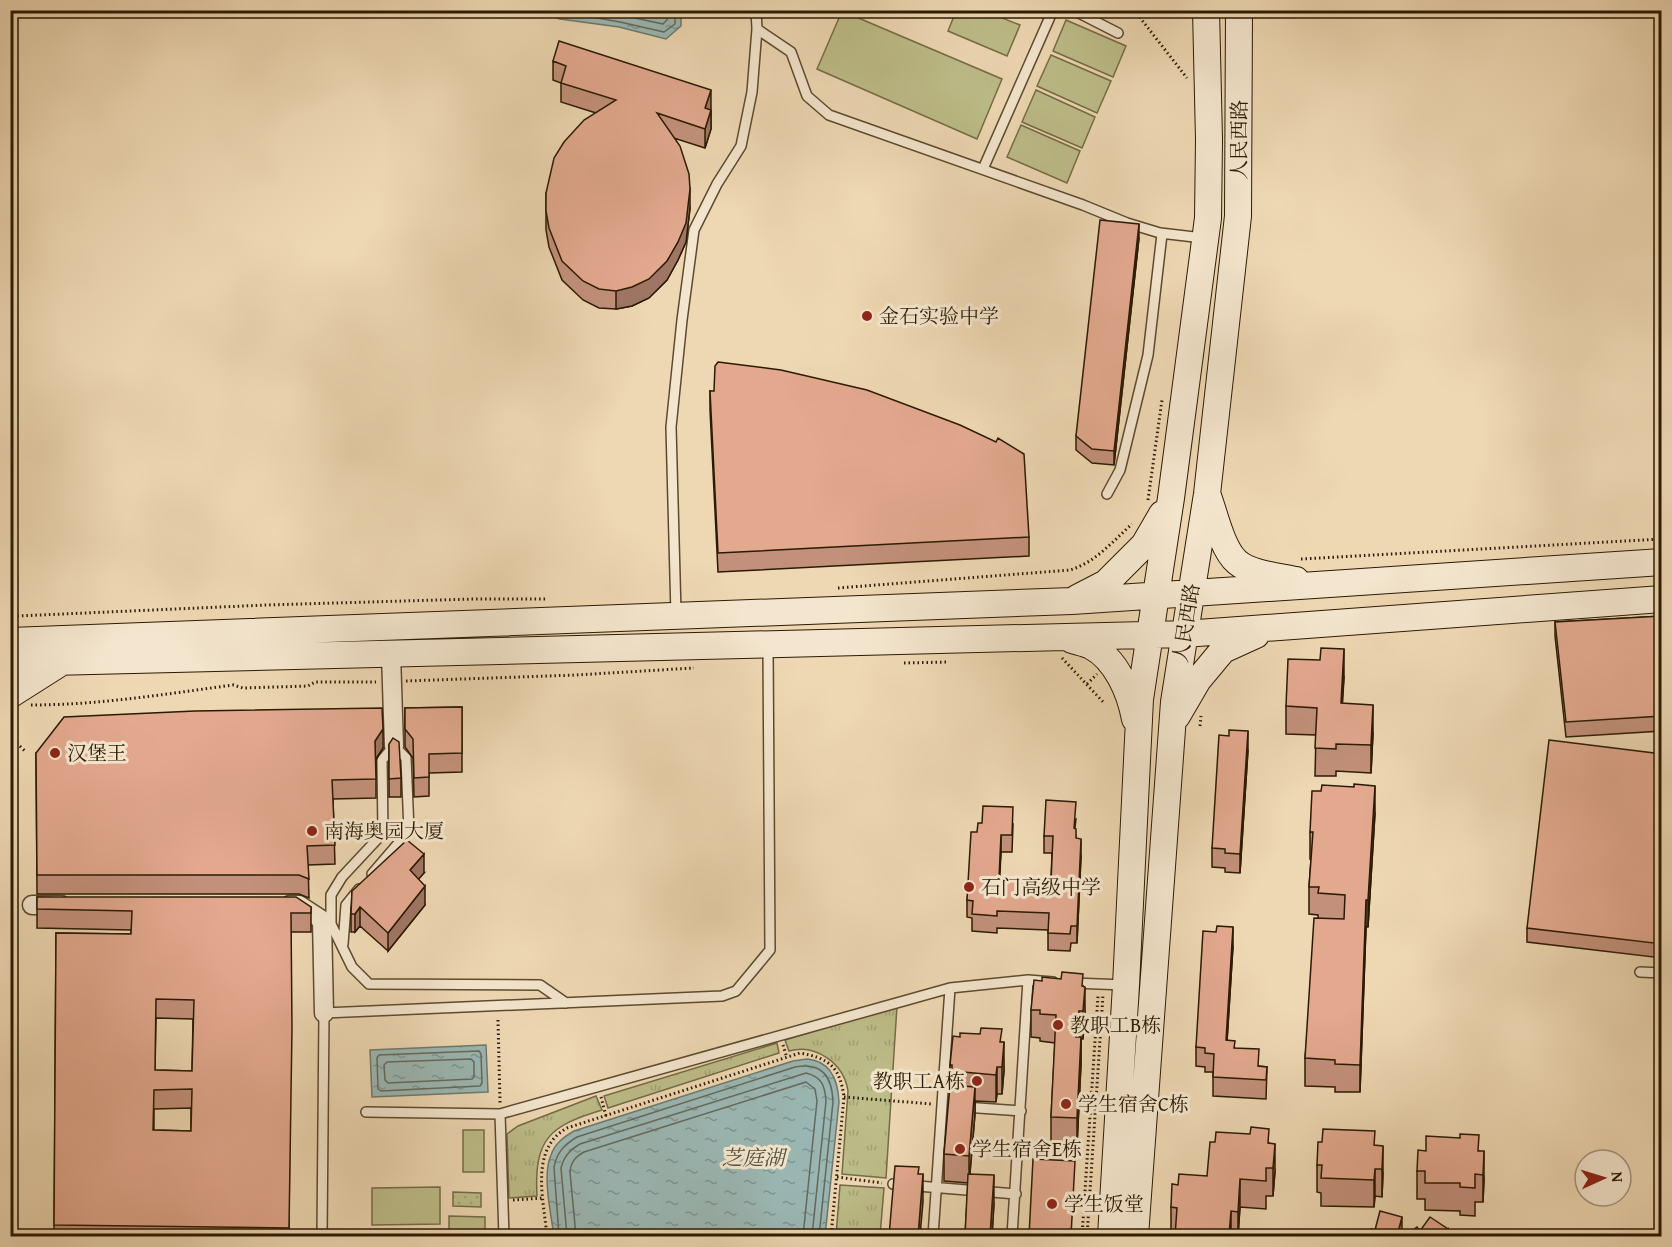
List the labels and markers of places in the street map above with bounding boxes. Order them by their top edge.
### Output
place label: 金石实验中学 [879,301,999,330]
marker: 金石实验中学 [860,309,874,323]
place label: 汉堡王 [67,738,127,767]
marker: 汉堡王 [48,746,62,760]
place label: 南海奥园大厦 [324,816,444,845]
marker: 南海奥园大厦 [305,824,319,838]
place label: 石门高级中学 [981,872,1101,901]
marker: 石门高级中学 [962,880,976,894]
place label: 教职工B栋 [1070,1010,1161,1039]
marker: 教职工B栋 [1051,1018,1065,1032]
place label: 教职工A栋 [873,1066,965,1095]
marker: 教职工A栋 [970,1074,984,1088]
place label: 学生宿舍C栋 [1078,1089,1189,1118]
marker: 学生宿舍C栋 [1059,1097,1073,1111]
place label: 学生宿舍E栋 [972,1134,1082,1163]
marker: 学生宿舍E栋 [953,1142,967,1156]
place label: 学生饭堂 [1064,1189,1144,1218]
marker: 学生饭堂 [1045,1197,1059,1211]

